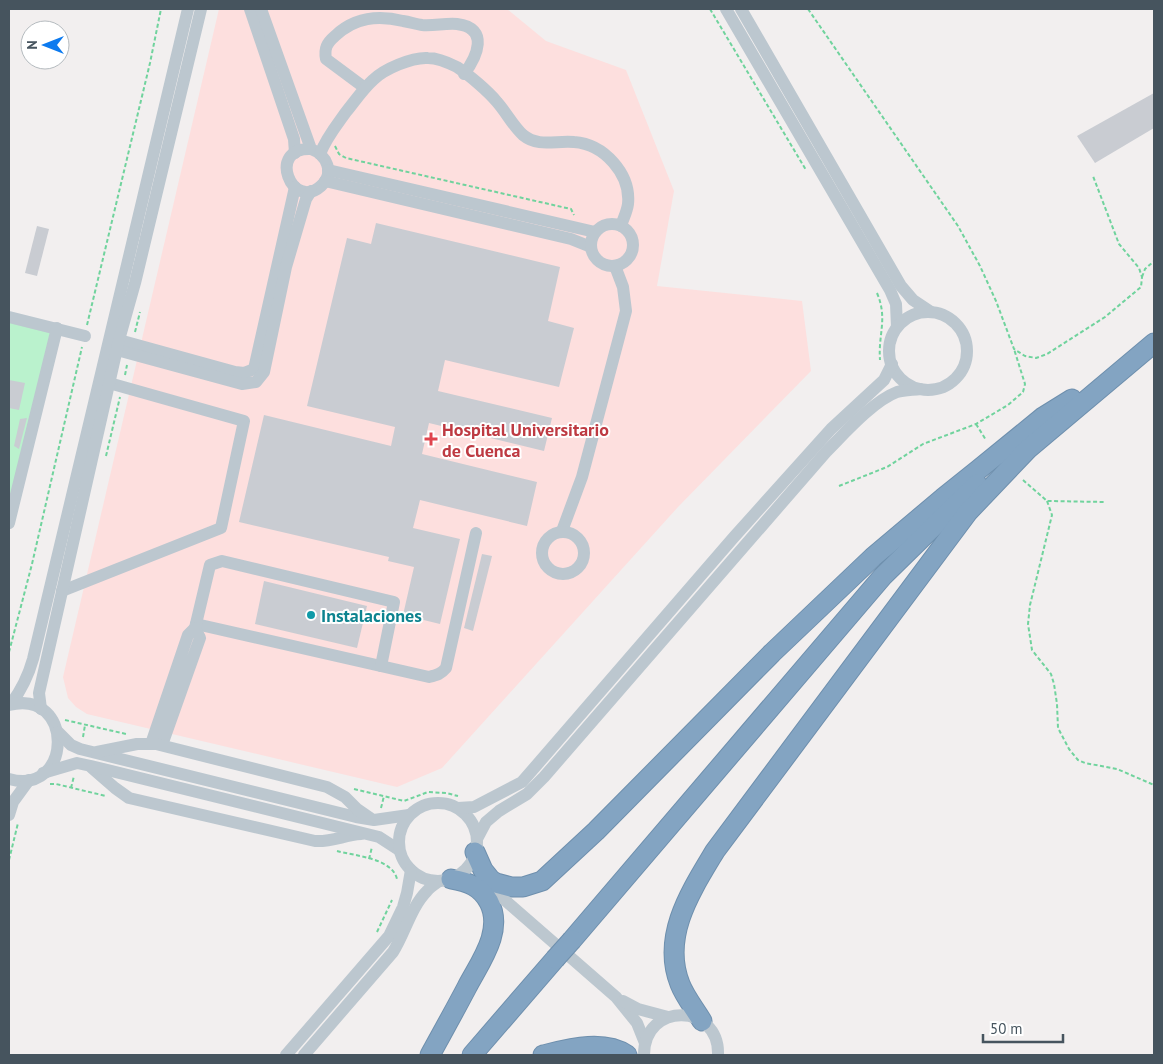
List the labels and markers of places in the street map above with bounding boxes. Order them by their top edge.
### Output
place label: Hospital Universitario de Cuenca [442,418,609,462]
marker: Hospital Universitario de Cuenca [424,432,438,446]
place label: Instalaciones [321,604,422,627]
marker: Instalaciones [305,609,317,621]

